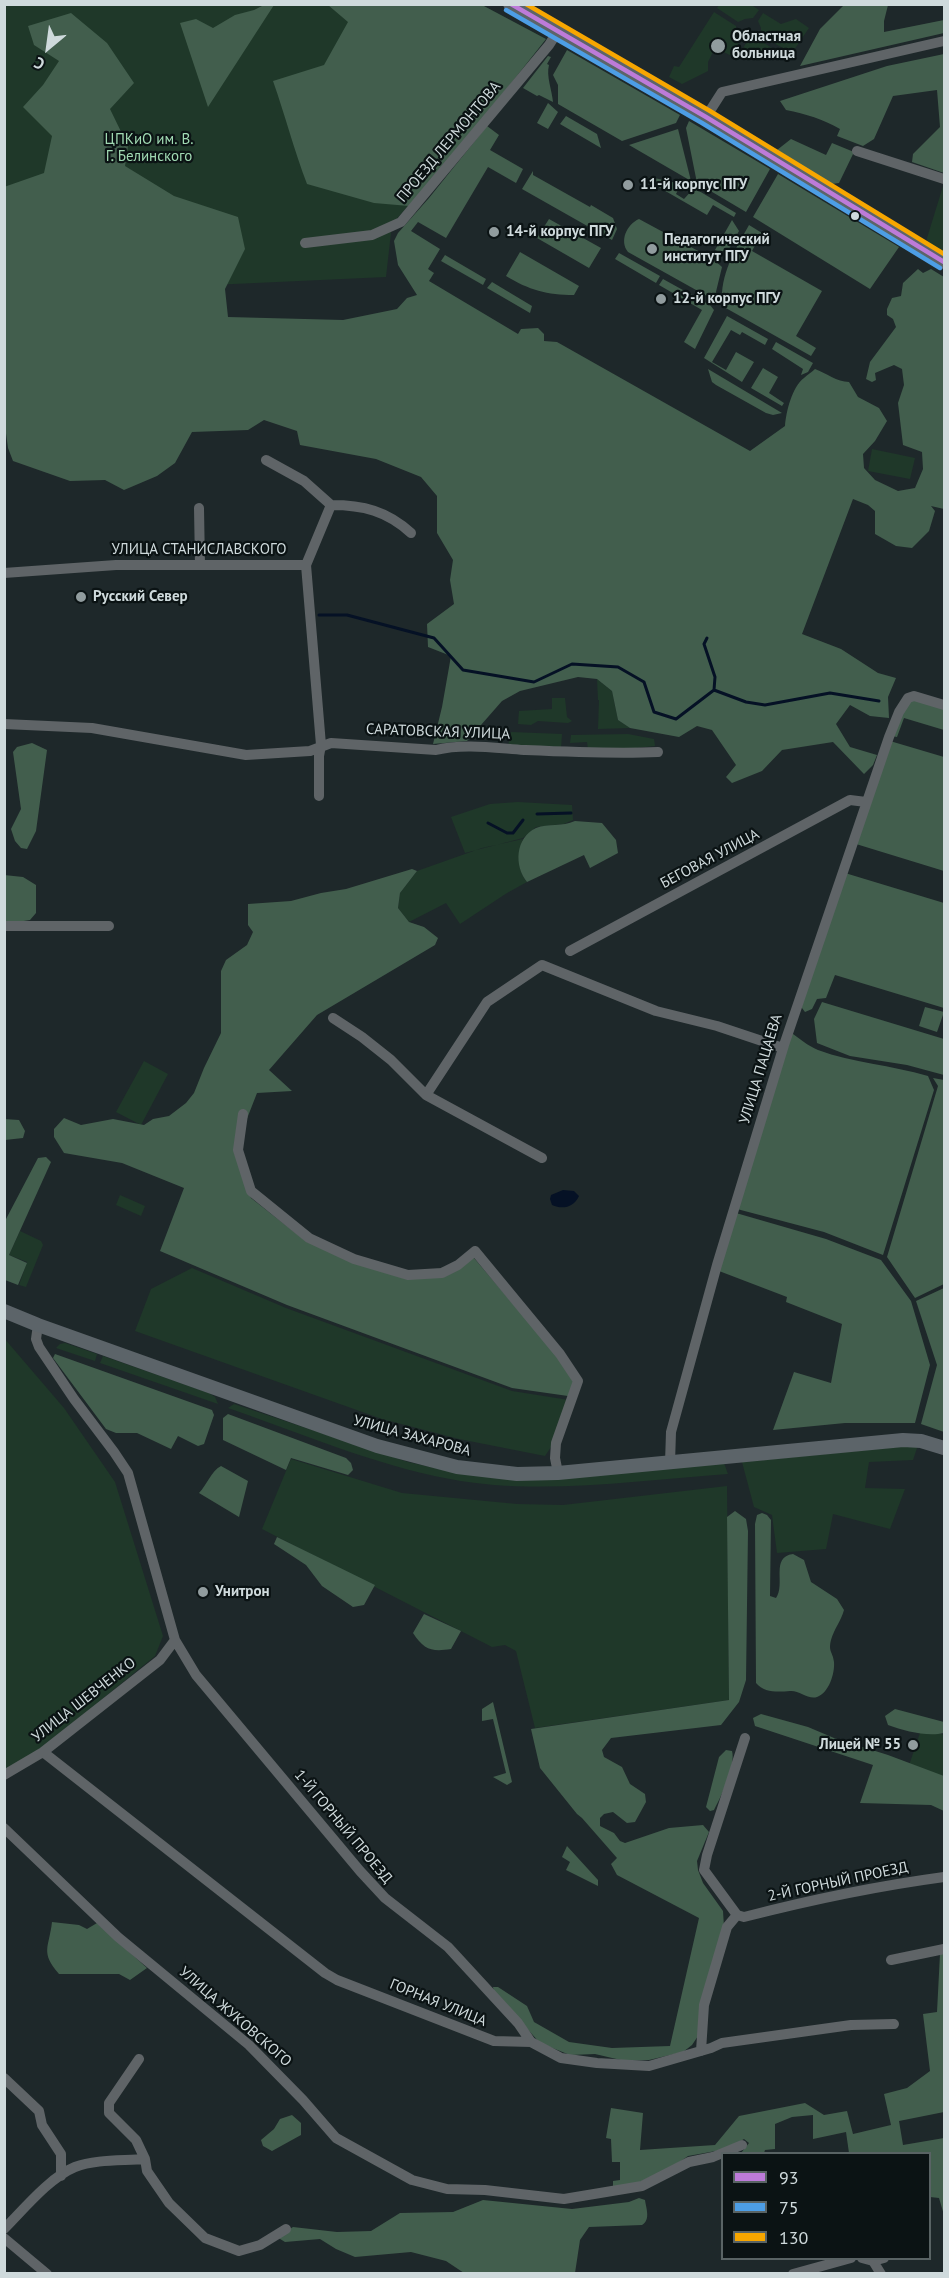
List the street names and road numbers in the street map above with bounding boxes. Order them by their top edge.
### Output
street label: ПРОЕЗД ЛЕРМОНТОВА [393,78,505,206]
street label: УЛИЦА СТАНИСЛАВСКОГО [112,541,286,559]
street label: САРАТОВСКАЯ УЛИЦА [366,720,510,744]
street label: БЕГОВАЯ УЛИЦА [657,825,763,893]
street label: УЛИЦА ПАЦАЕВА [736,1012,786,1126]
street label: УЛИЦА ЗАХАРОВА [351,1412,473,1460]
street label: УЛИЦА ШЕВЧЕНКО [29,1654,139,1746]
street label: 1-Й ГОРНЫЙ ПРОЕЗД [290,1766,396,1888]
street label: 2-Й ГОРНЫЙ ПРОЕЗД [766,1858,910,1906]
street label: УЛИЦА ЖУКОВСКОГО [175,1963,295,2071]
street label: ГОРНАЯ УЛИЦА [387,1975,489,2031]

